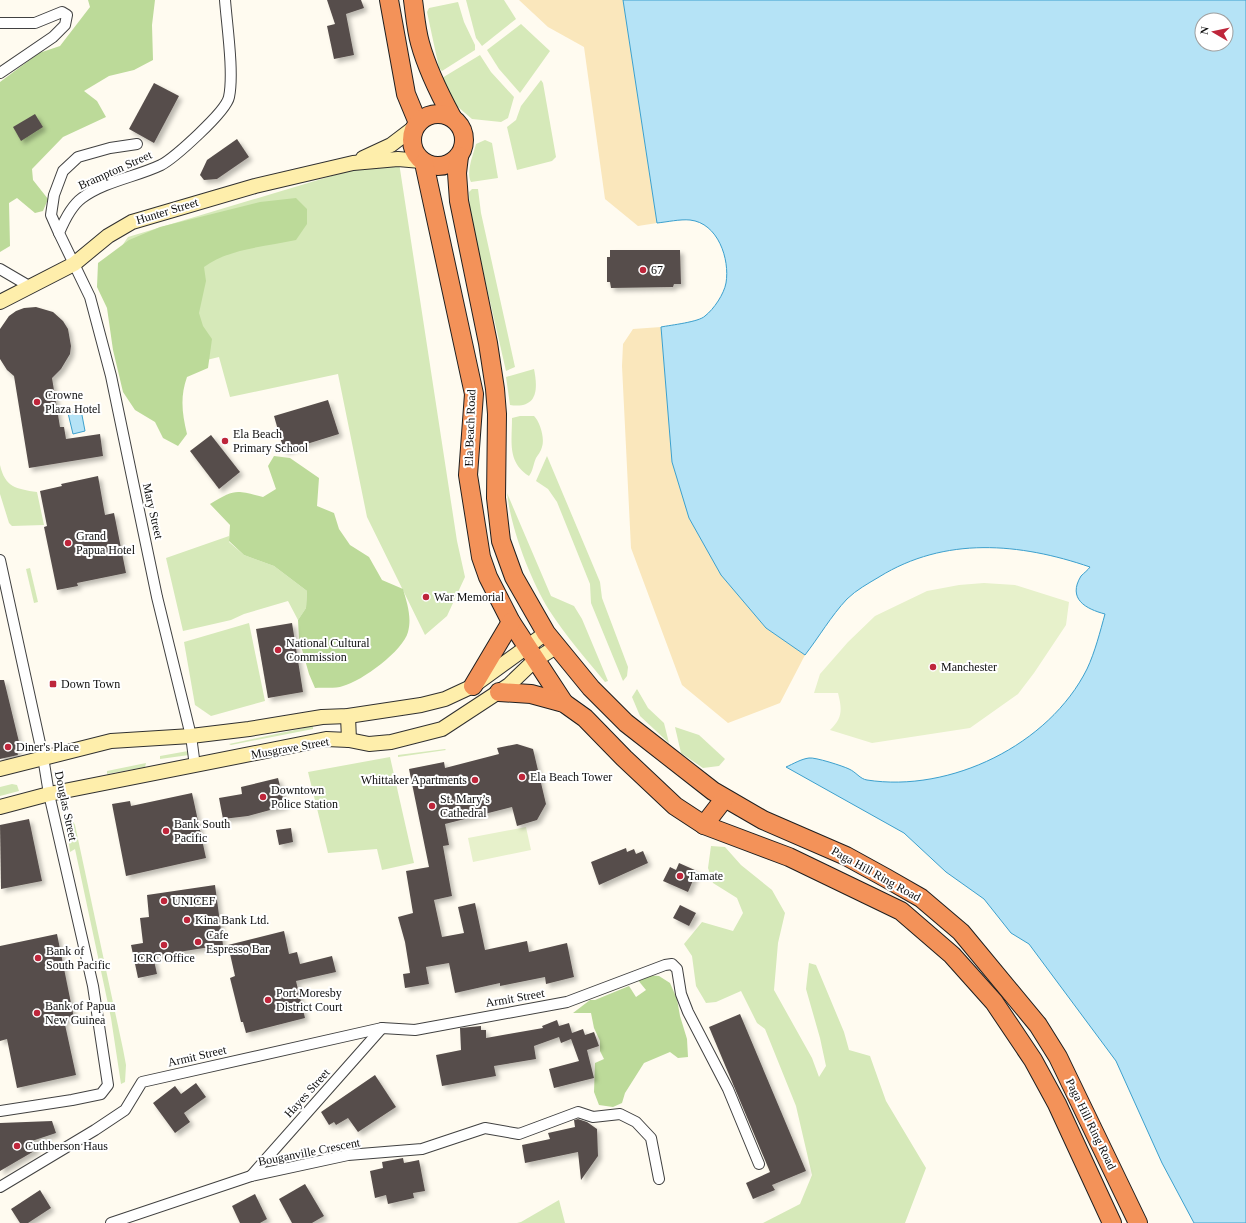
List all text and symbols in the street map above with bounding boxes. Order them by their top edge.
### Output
north arrow [1194,12,1234,52]
text: N [1198,26,1211,35]
street label: Brampton Street [76,147,155,192]
street label: Hunter Street [134,195,200,227]
place label: 67 [651,263,663,277]
marker: 67 [638,265,648,275]
place label: Crowne Plaza Hotel [45,388,101,416]
street label: Ela Beach Road [462,389,478,467]
marker: Crowne Plaza Hotel [32,397,42,407]
place label: Ela Beach Primary School [233,427,309,455]
marker: Ela Beach Primary School [220,436,230,446]
street label: Mary Street [140,482,166,541]
place label: Grand Papua Hotel [76,529,136,557]
marker: Grand Papua Hotel [63,538,73,548]
place label: War Memorial [434,590,505,604]
marker: War Memorial [421,592,431,602]
place label: National Cultural Commission [286,636,370,664]
marker: National Cultural Commission [273,645,283,655]
place label: Manchester [941,660,997,674]
marker: Manchester [928,662,938,672]
place label: Down Town [61,677,120,691]
marker: Down Town [48,679,58,689]
street label: Musgrave Street [250,734,331,762]
place label: Diner's Place [16,740,79,754]
marker: Diner's Place [3,742,13,752]
street label: Douglas Street [52,770,80,843]
place label: Ela Beach Tower [530,770,612,784]
marker: Ela Beach Tower [517,772,527,782]
place label: Whittaker Apartments [361,773,467,787]
marker: Whittaker Apartments [470,775,480,785]
place label: Downtown Police Station [271,783,338,811]
marker: Downtown Police Station [258,792,268,802]
place label: St. Mary’s Cathedral [440,792,490,820]
marker: St. Mary’s Cathedral [427,801,437,811]
place label: Bank South Pacific [174,817,230,845]
marker: Bank South Pacific [161,826,171,836]
street label: Paga Hill Ring Road [829,844,923,904]
place label: Tamate [688,869,723,883]
marker: Tamate [675,871,685,881]
place label: UNICEF [172,894,216,908]
marker: UNICEF [159,896,169,906]
place label: Kina Bank Ltd. [195,913,269,927]
marker: Kina Bank Ltd. [182,915,192,925]
place label: Cafe Espresso Bar [206,928,269,956]
marker: Cafe Espresso Bar [193,937,203,947]
marker: ICRC Office [159,940,169,950]
place label: Bank of South Pacific [46,944,110,972]
place label: ICRC Office [133,951,195,965]
marker: Bank of South Pacific [33,953,43,963]
place label: Port Moresby District Court [276,986,343,1014]
street label: Armit Street [484,986,546,1010]
marker: Port Moresby District Court [263,995,273,1005]
place label: Bank of Papua New Guinea [45,999,116,1027]
marker: Bank of Papua New Guinea [32,1008,42,1018]
street label: Armit Street [166,1042,228,1070]
street label: Hayes Street [281,1065,333,1120]
street label: Paga Hill Ring Road [1063,1076,1119,1172]
street label: Bouganville Crescent [257,1135,362,1169]
place label: Cuthberson Haus [25,1139,108,1153]
marker: Cuthberson Haus [12,1141,22,1151]

